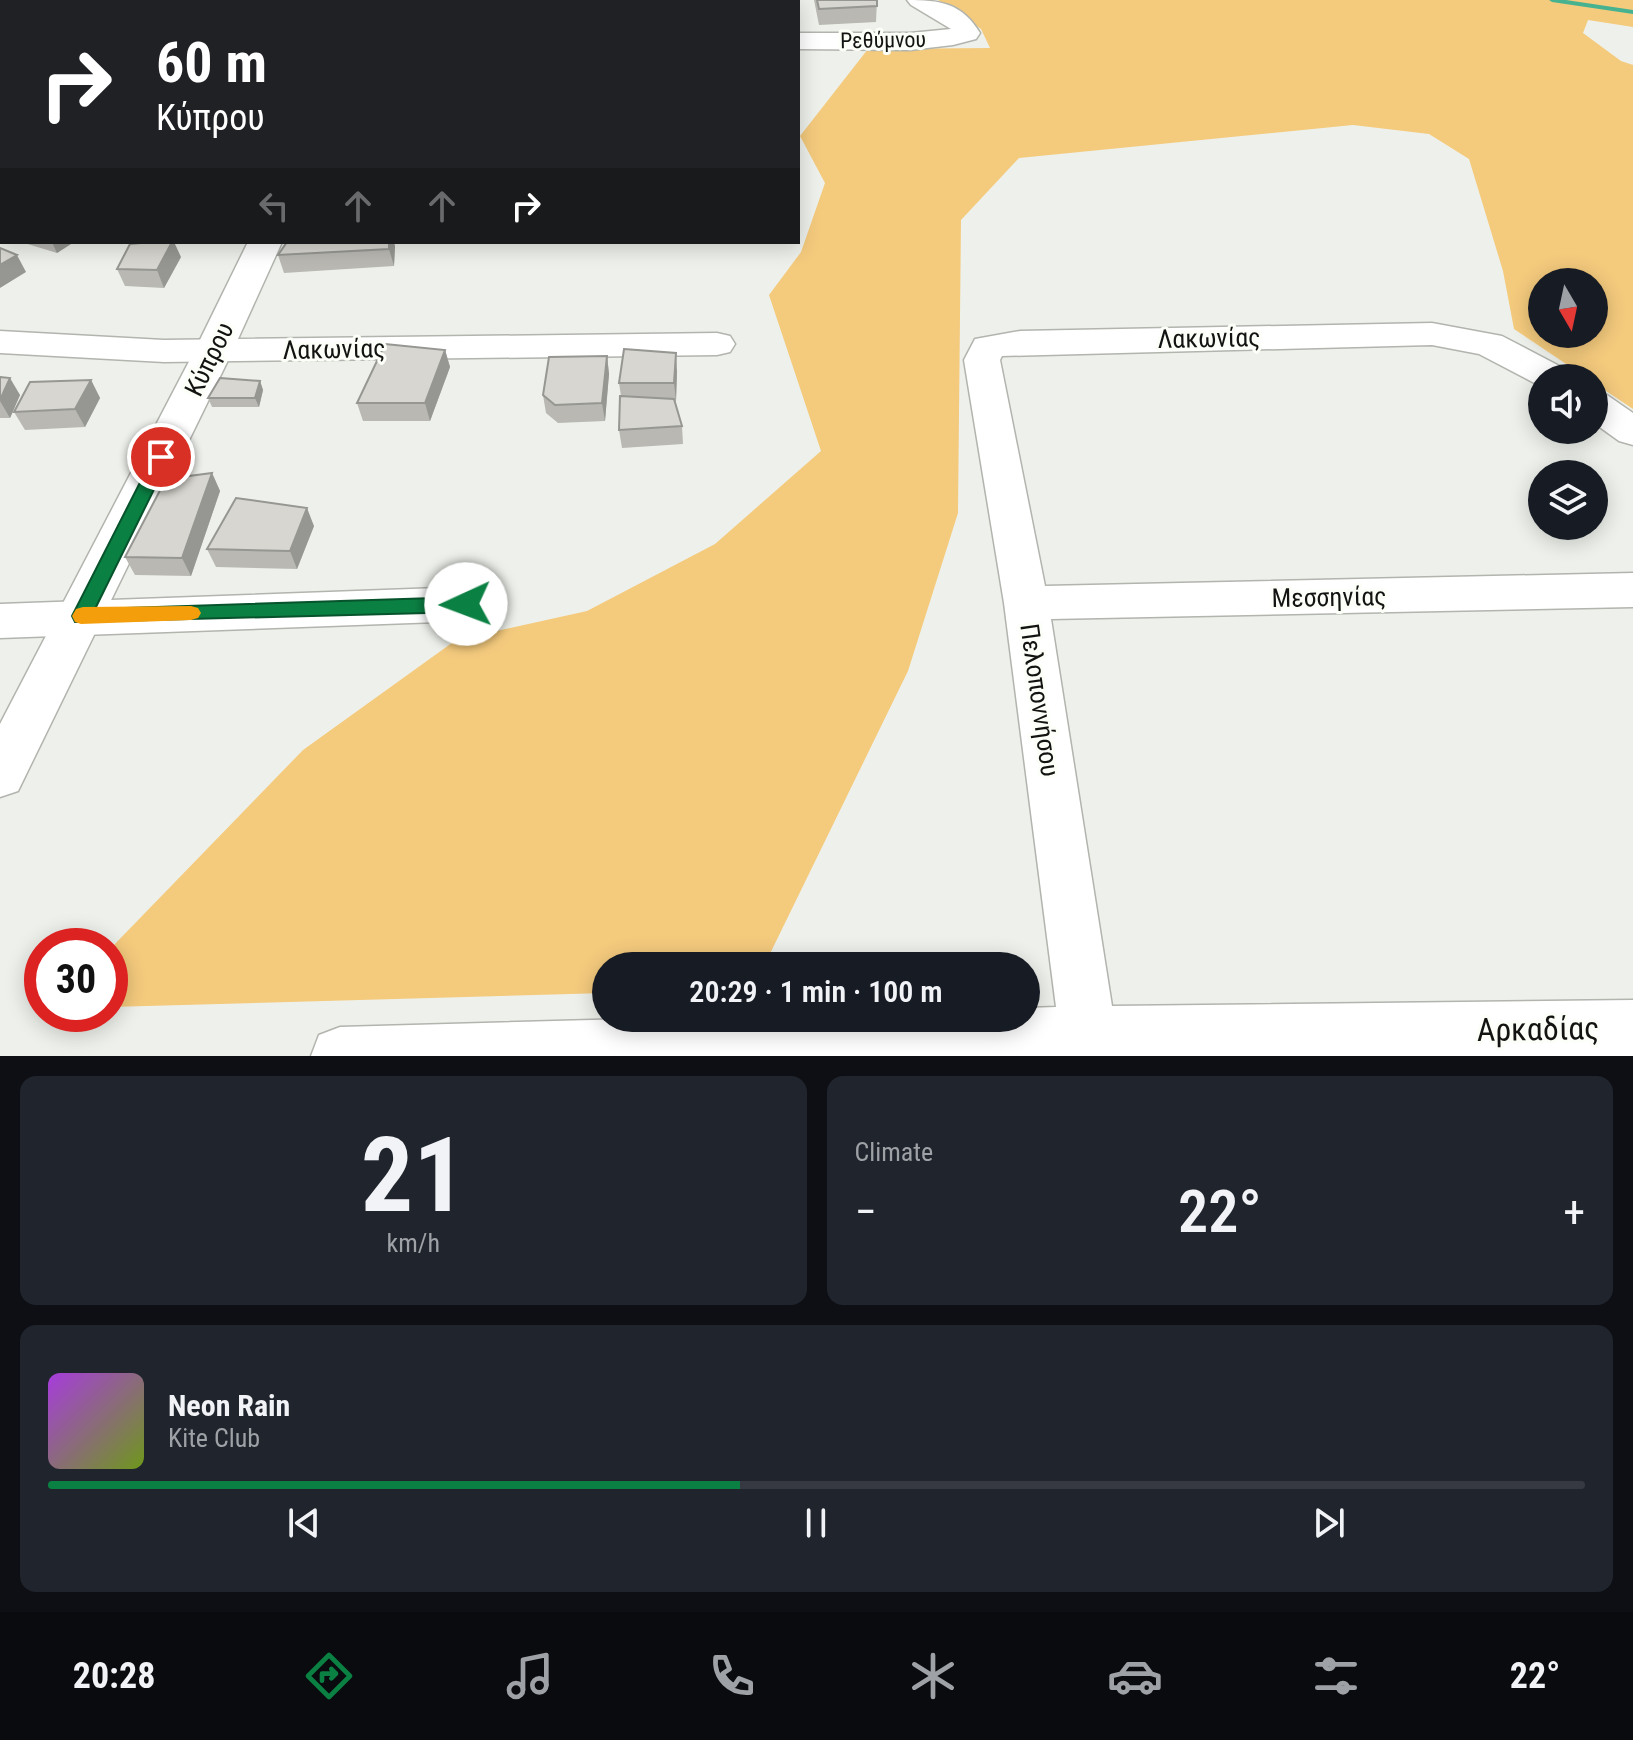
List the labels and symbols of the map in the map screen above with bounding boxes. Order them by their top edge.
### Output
street label: Ρεθύμνου [840,27,926,53]
north arrow [1528,268,1608,348]
street label: Κύπρου [178,317,240,401]
street label: Λακωνίας [1157,322,1261,354]
street label: Λακωνίας [282,333,386,365]
pin [127,423,195,491]
position arrow [424,562,508,646]
street label: Μεσσηνίας [1271,581,1387,613]
street label: Πελοποννήσου [1014,622,1066,778]
speed limit sign: 30 [24,928,128,1032]
street label: Αρκαδίας [1476,1009,1600,1049]

